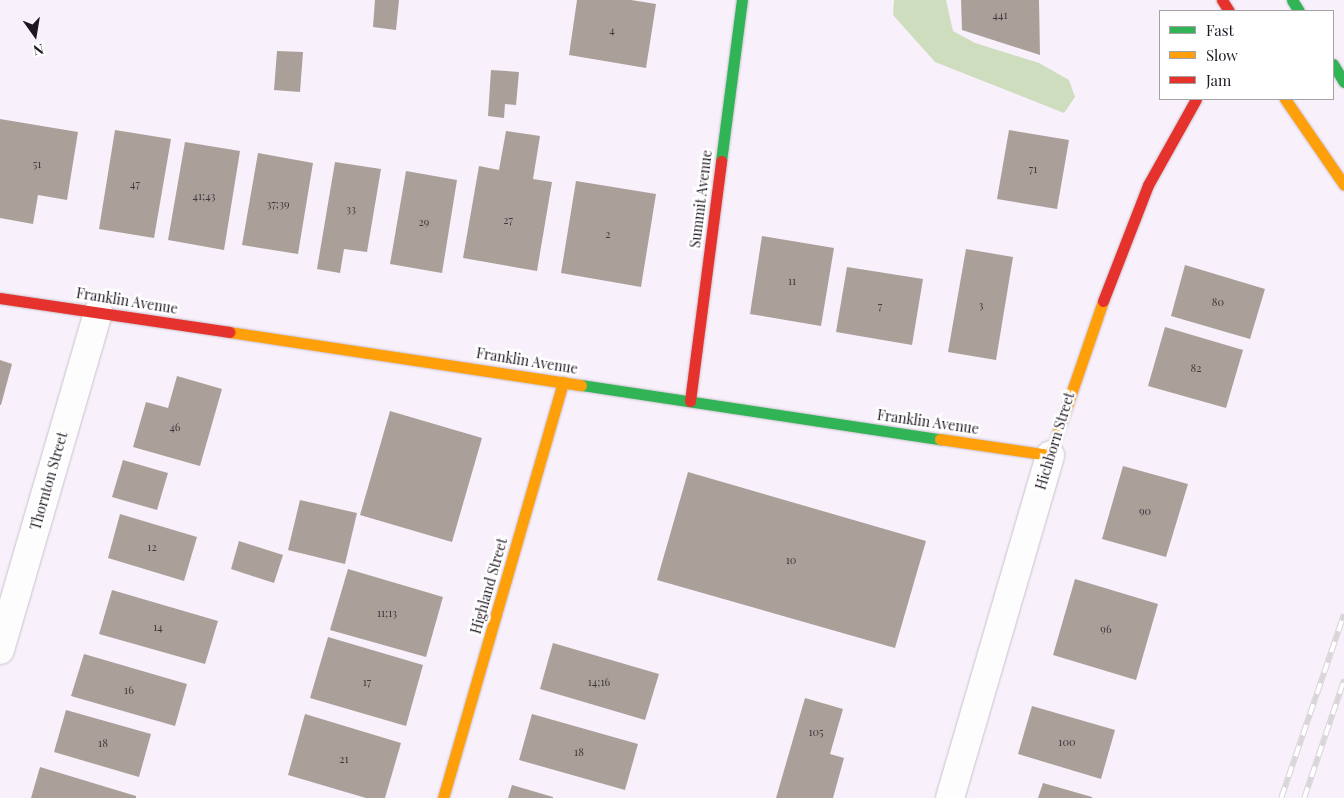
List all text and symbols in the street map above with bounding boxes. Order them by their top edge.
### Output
house number: 441 [993,8,1007,22]
north arrow [10,10,60,60]
legend [1159,10,1334,100]
text: Fast [1206,20,1234,40]
house number: 4 [609,23,615,37]
text: N [31,40,46,60]
text: Slow [1206,45,1238,65]
text: Jam [1206,70,1231,90]
street label: Summit Avenue [687,149,715,249]
house number: 51 [33,157,41,171]
house number: 71 [1029,162,1037,176]
house number: 47 [130,177,140,191]
house number: 41;43 [193,189,215,203]
house number: 37;39 [266,197,290,211]
house number: 33 [346,202,356,216]
house number: 27 [503,213,513,227]
house number: 29 [419,215,429,229]
house number: 2 [605,227,611,241]
house number: 11 [788,274,796,288]
street label: Franklin Avenue [75,285,179,317]
house number: 80 [1212,295,1224,309]
house number: 3 [979,298,983,312]
house number: 7 [878,299,882,313]
street label: Franklin Avenue [475,345,579,377]
house number: 82 [1191,361,1201,375]
street label: Hichborn Street [1032,390,1078,492]
street label: Franklin Avenue [876,407,980,437]
house number: 46 [169,420,181,434]
street label: Thornton Street [27,430,71,532]
house number: 90 [1139,504,1151,518]
street label: Highland Street [467,536,511,636]
house number: 12 [147,540,157,554]
house number: 10 [786,553,796,567]
house number: 11;13 [377,606,397,620]
house number: 14 [153,620,163,634]
house number: 96 [1100,622,1112,636]
house number: 17 [363,675,371,689]
house number: 14;16 [588,675,610,689]
house number: 16 [124,683,134,697]
house number: 105 [808,725,824,739]
house number: 100 [1058,735,1076,749]
house number: 18 [98,736,108,750]
house number: 18 [574,745,584,759]
house number: 21 [339,752,349,766]

